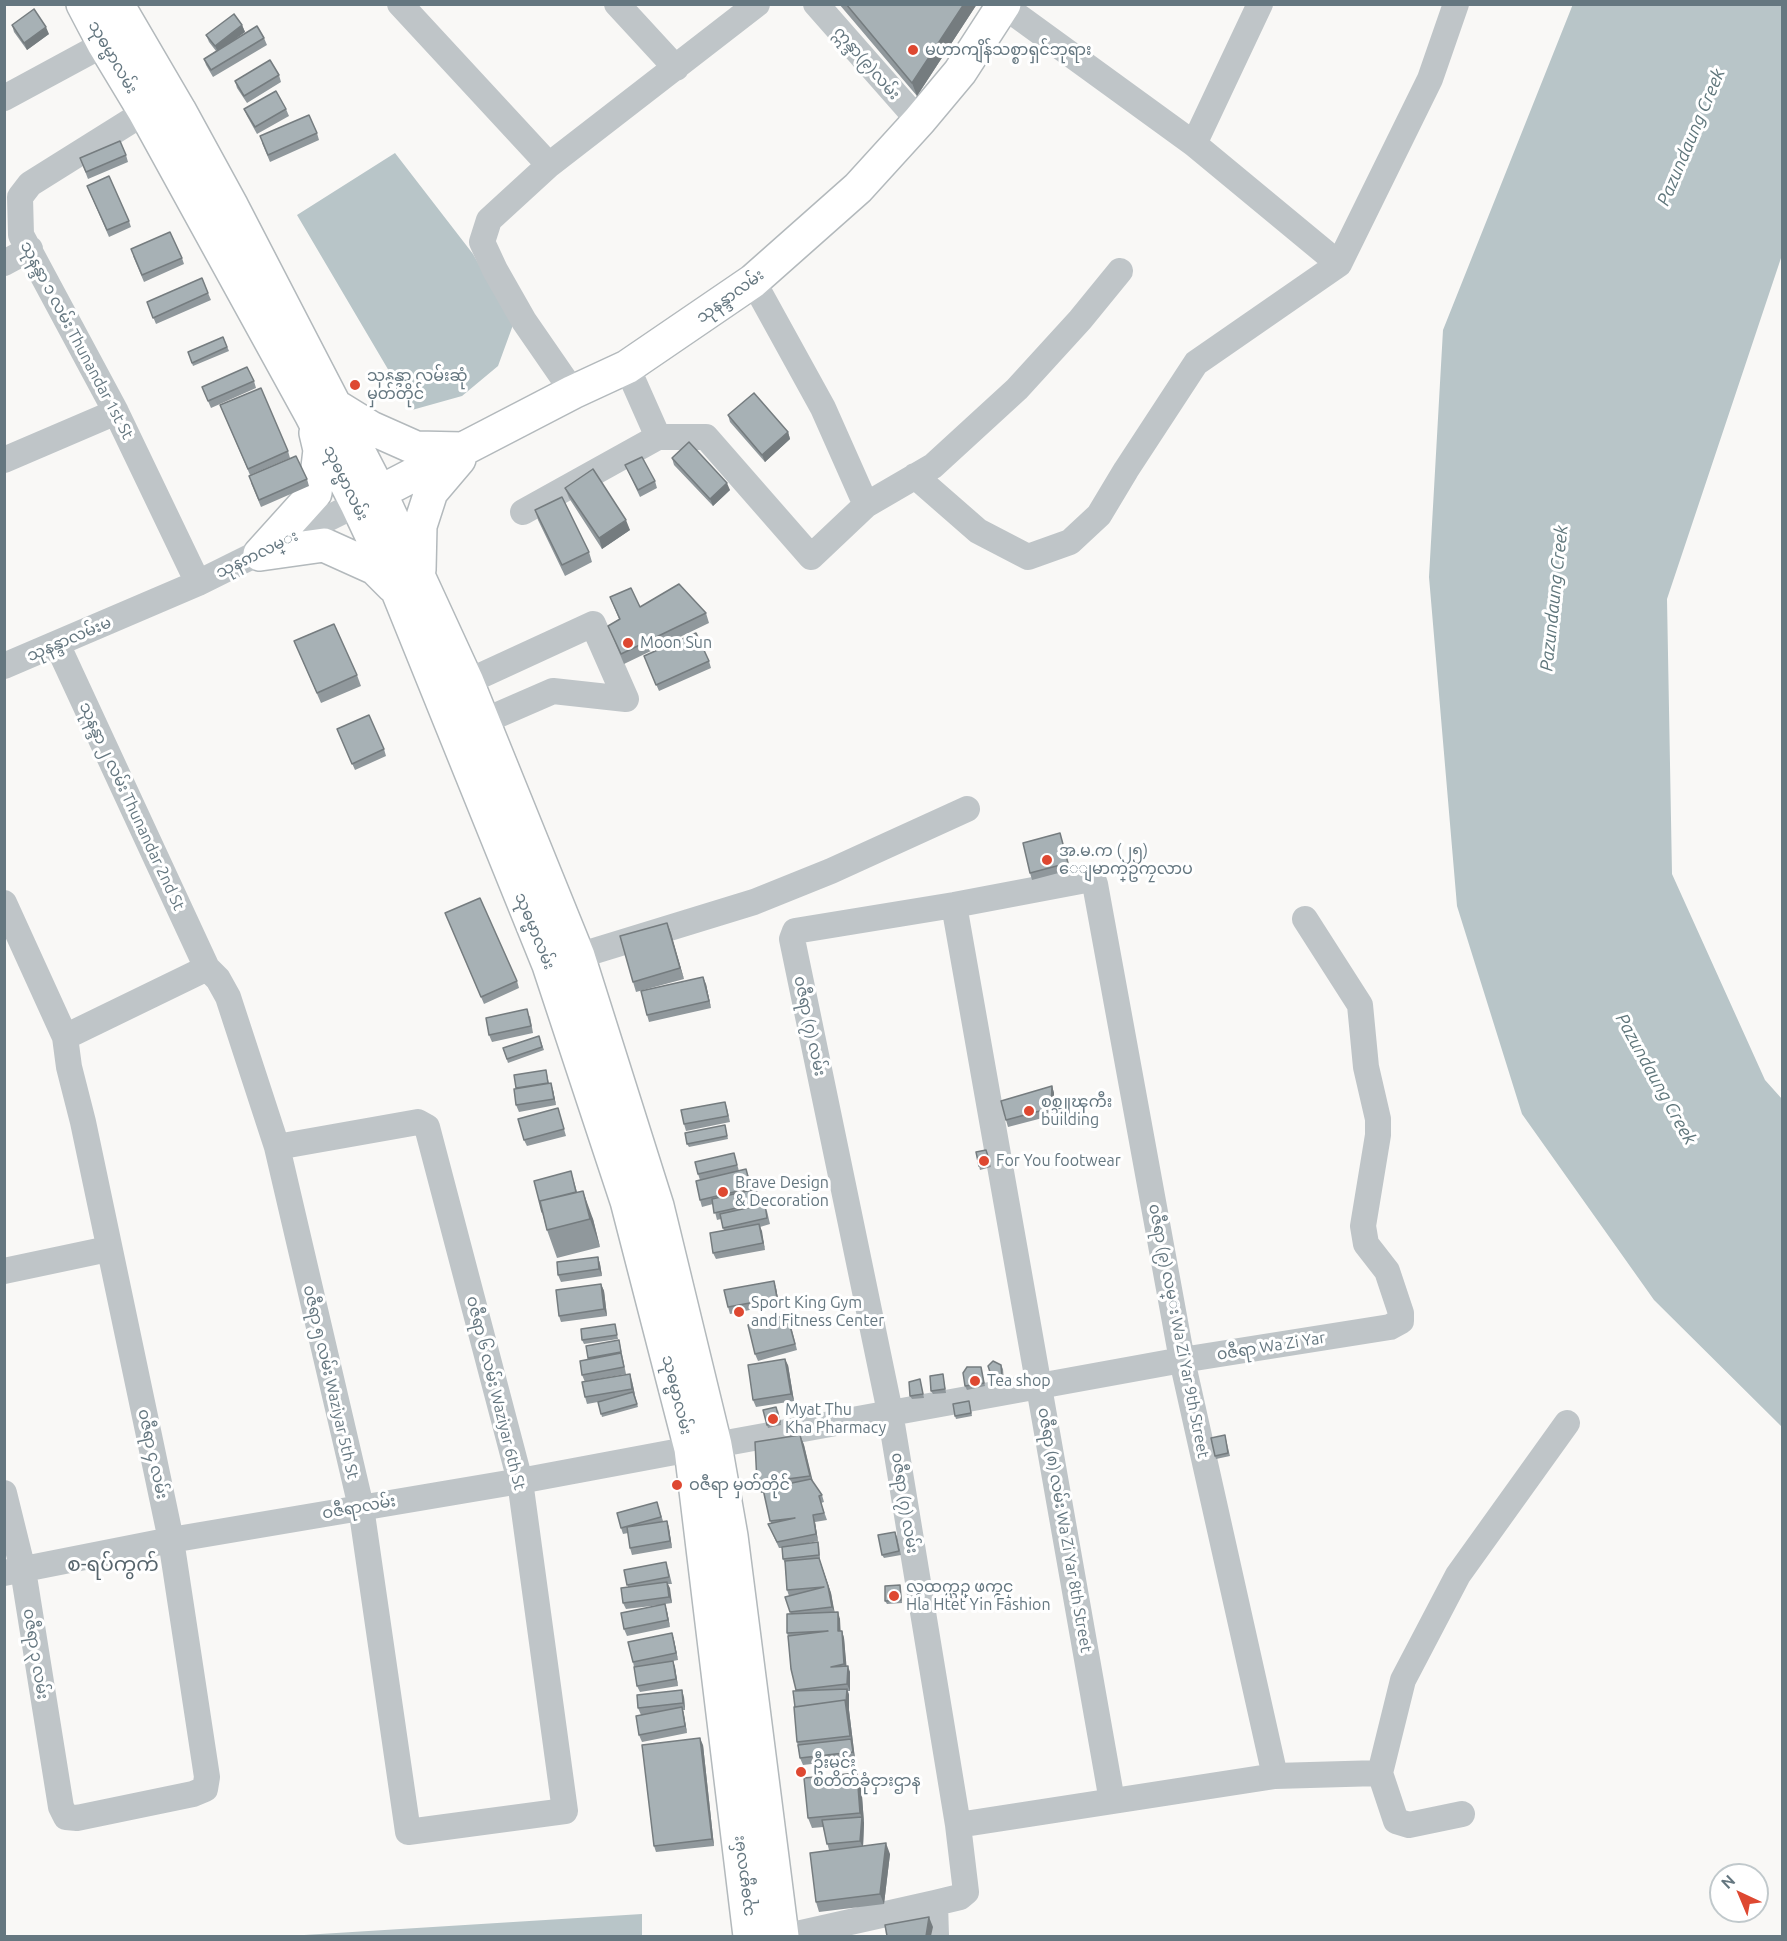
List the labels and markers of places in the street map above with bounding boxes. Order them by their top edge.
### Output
place label: မဟာကျိန်သစ္စာရှင်ဘုရား [925,40,1091,60]
marker: မဟာကျိန်သစ္စာရှင်ဘုရား [906,43,920,57]
place label: သုနန္ဒာ လမ်းဆုံ မှတ်တိုင် [367,366,468,404]
marker: သုနန္ဒာ လမ်းဆုံ မှတ်တိုင် [348,378,362,392]
place label: Moon Sun [640,633,712,653]
marker: Moon Sun [621,636,635,650]
place label: အ.မ.က (၂၅) ေျမာက္ဥကၠလာပ [1059,841,1193,879]
marker: အ.မ.က (၂၅) ေျမာက္ဥကၠလာပ [1040,853,1054,867]
place label: စစ္သူၾကီး building [1041,1092,1112,1130]
marker: စစ္သူၾကီး building [1022,1104,1036,1118]
place label: For You footwear [996,1151,1121,1171]
marker: For You footwear [977,1154,991,1168]
place label: Brave Design & Decoration [735,1173,829,1211]
marker: Brave Design & Decoration [716,1185,730,1199]
place label: Sport King Gym and Fitness Center [751,1293,884,1331]
marker: Sport King Gym and Fitness Center [732,1305,746,1319]
place label: Tea shop [987,1371,1051,1391]
marker: Tea shop [968,1374,982,1388]
place label: Myat Thu Kha Pharmacy [785,1400,886,1438]
marker: Myat Thu Kha Pharmacy [766,1412,780,1426]
place label: ဝဇီရာ မှတ်တိုင် [689,1475,790,1495]
marker: ဝဇီရာ မှတ်တိုင် [670,1478,684,1492]
place label: လွထက္ယဥ္ ဖက္ရွင္ Hla Htet Yin Fashion [906,1577,1051,1615]
marker: လွထက္ယဥ္ ဖက္ရွင္ Hla Htet Yin Fashion [887,1589,901,1603]
place label: ဦးမင်း စတိတ်ခုံငှားဌာန [813,1753,921,1791]
marker: ဦးမင်း စတိတ်ခုံငှားဌာန [794,1765,808,1779]

